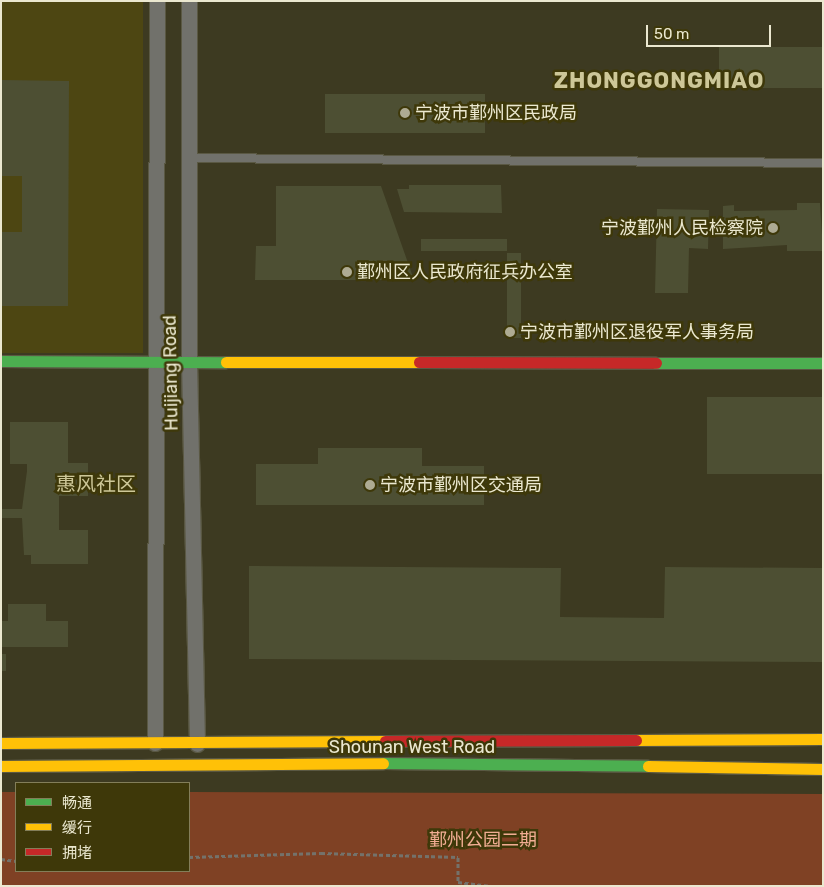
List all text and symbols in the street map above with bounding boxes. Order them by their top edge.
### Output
scale bar [649,15,774,47]
text: 50 m [654,25,689,43]
district label: ZHONGGONGMIAO [552,68,766,94]
place label: 宁波市鄞州区民政局 [415,102,577,124]
marker: 宁波市鄞州区民政局 [399,107,411,119]
place label: 宁波鄞州人民检察院 [601,217,763,239]
marker: 宁波鄞州人民检察院 [767,222,779,234]
place label: 鄞州区人民政府征兵办公室 [357,261,573,283]
marker: 鄞州区人民政府征兵办公室 [341,266,353,278]
street label: Huijiang Road [159,315,183,431]
place label: 宁波市鄞州区退役军人事务局 [520,321,754,343]
marker: 宁波市鄞州区退役军人事务局 [504,326,516,338]
district label: 惠风社区 [56,472,136,496]
place label: 宁波市鄞州区交通局 [380,474,542,496]
marker: 宁波市鄞州区交通局 [364,479,376,491]
street label: Shounan West Road [329,736,495,758]
legend [15,782,190,872]
text: 畅通 [62,794,92,812]
text: 缓行 [62,819,92,837]
park label: 鄞州公园二期 [429,829,537,851]
text: 拥堵 [62,844,92,862]

